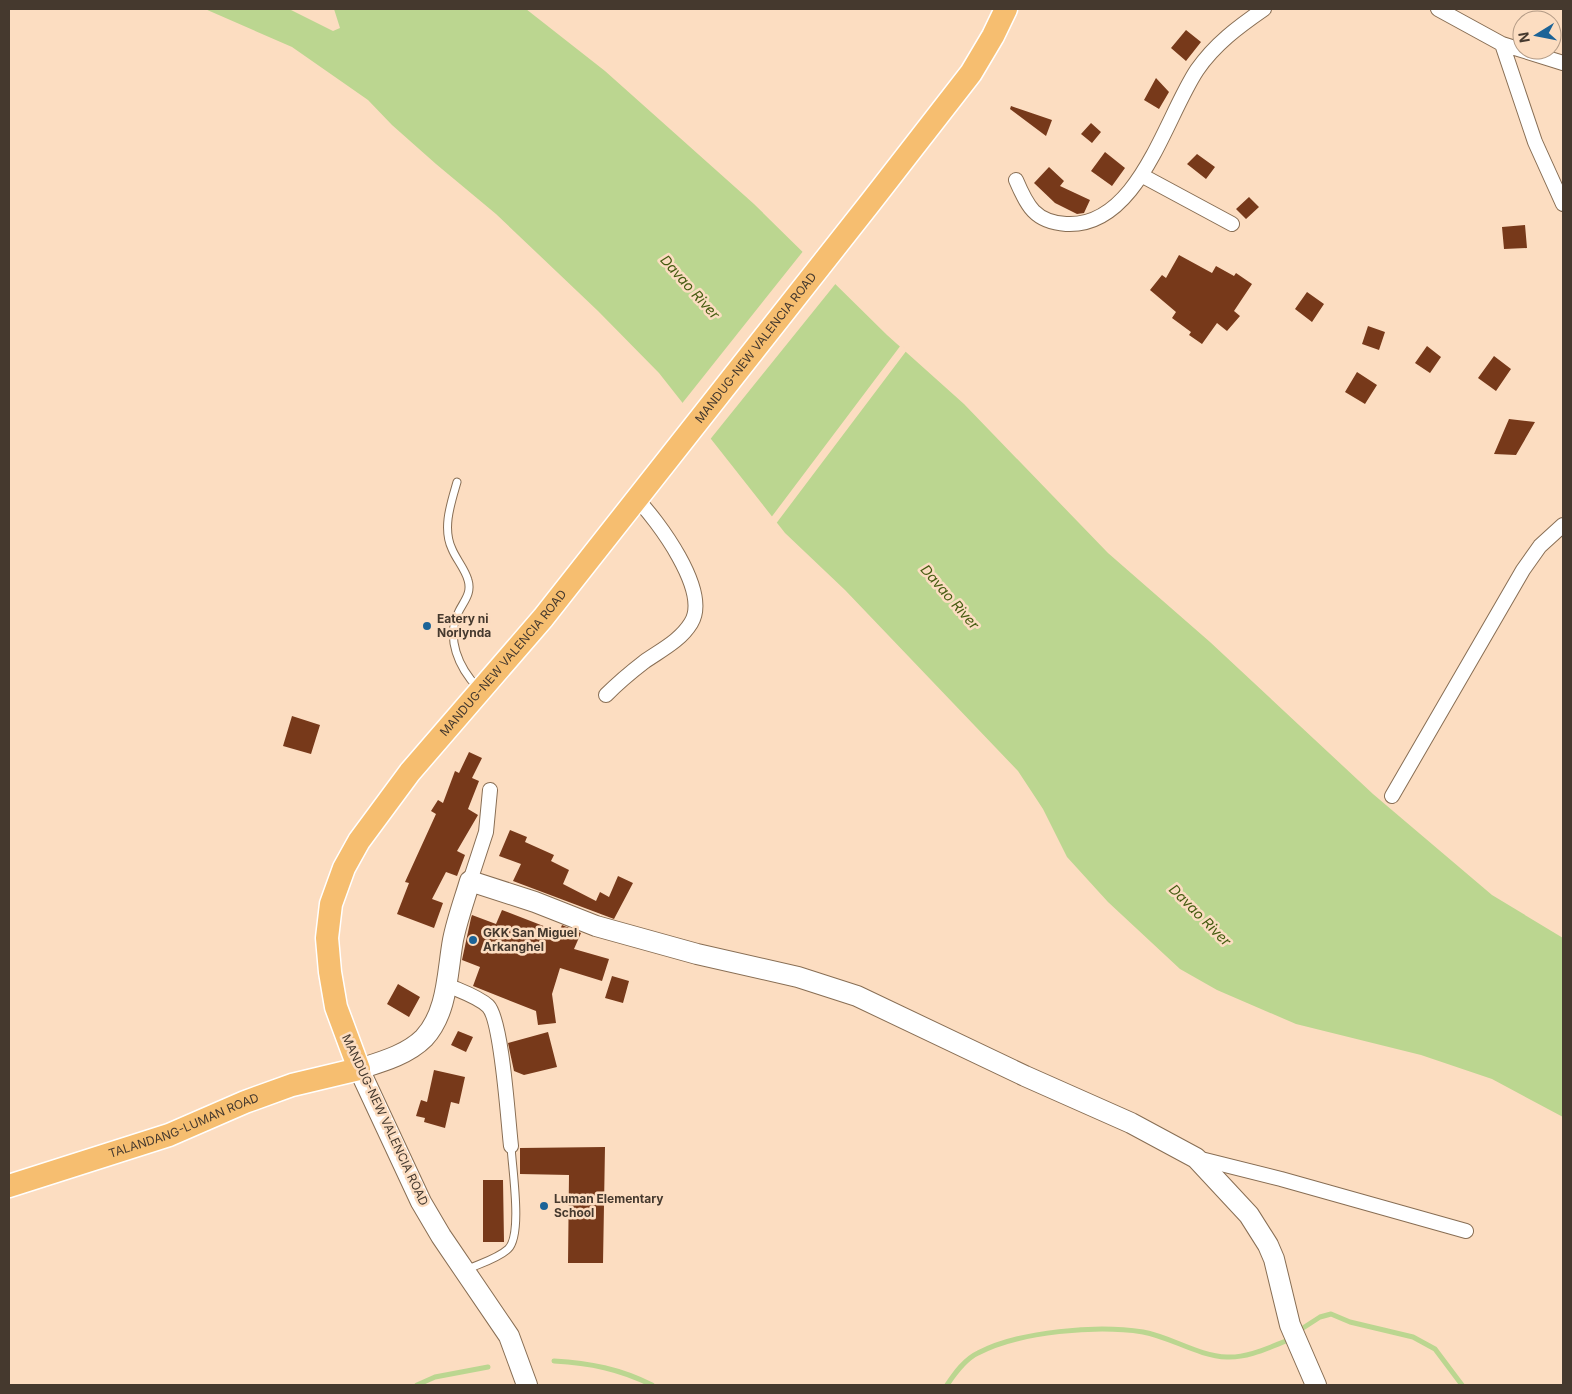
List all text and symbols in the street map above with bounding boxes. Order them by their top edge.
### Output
north arrow [1512,10,1562,60]
text: N [1514,31,1533,44]
water label: Davao River [657,251,724,323]
street label: MANDUG-NEW VALENCIA ROAD [691,269,819,426]
water label: Davao River [918,561,984,633]
street label: MANDUG-NEW VALENCIA ROAD [436,587,569,739]
place label: Eatery ni Norlynda [437,611,491,640]
marker: Eatery ni Norlynda [421,620,433,632]
water label: Davao River [1166,880,1235,950]
place label: GKK San Miguel Arkanghel [483,925,577,954]
marker: GKK San Miguel Arkanghel [467,934,479,946]
street label: MANDUG-NEW VALENCIA ROAD [339,1032,432,1208]
street label: TALANDANG-LUMAN ROAD [107,1090,261,1161]
place label: Luman Elementary School [554,1191,664,1220]
marker: Luman Elementary School [538,1200,550,1212]

